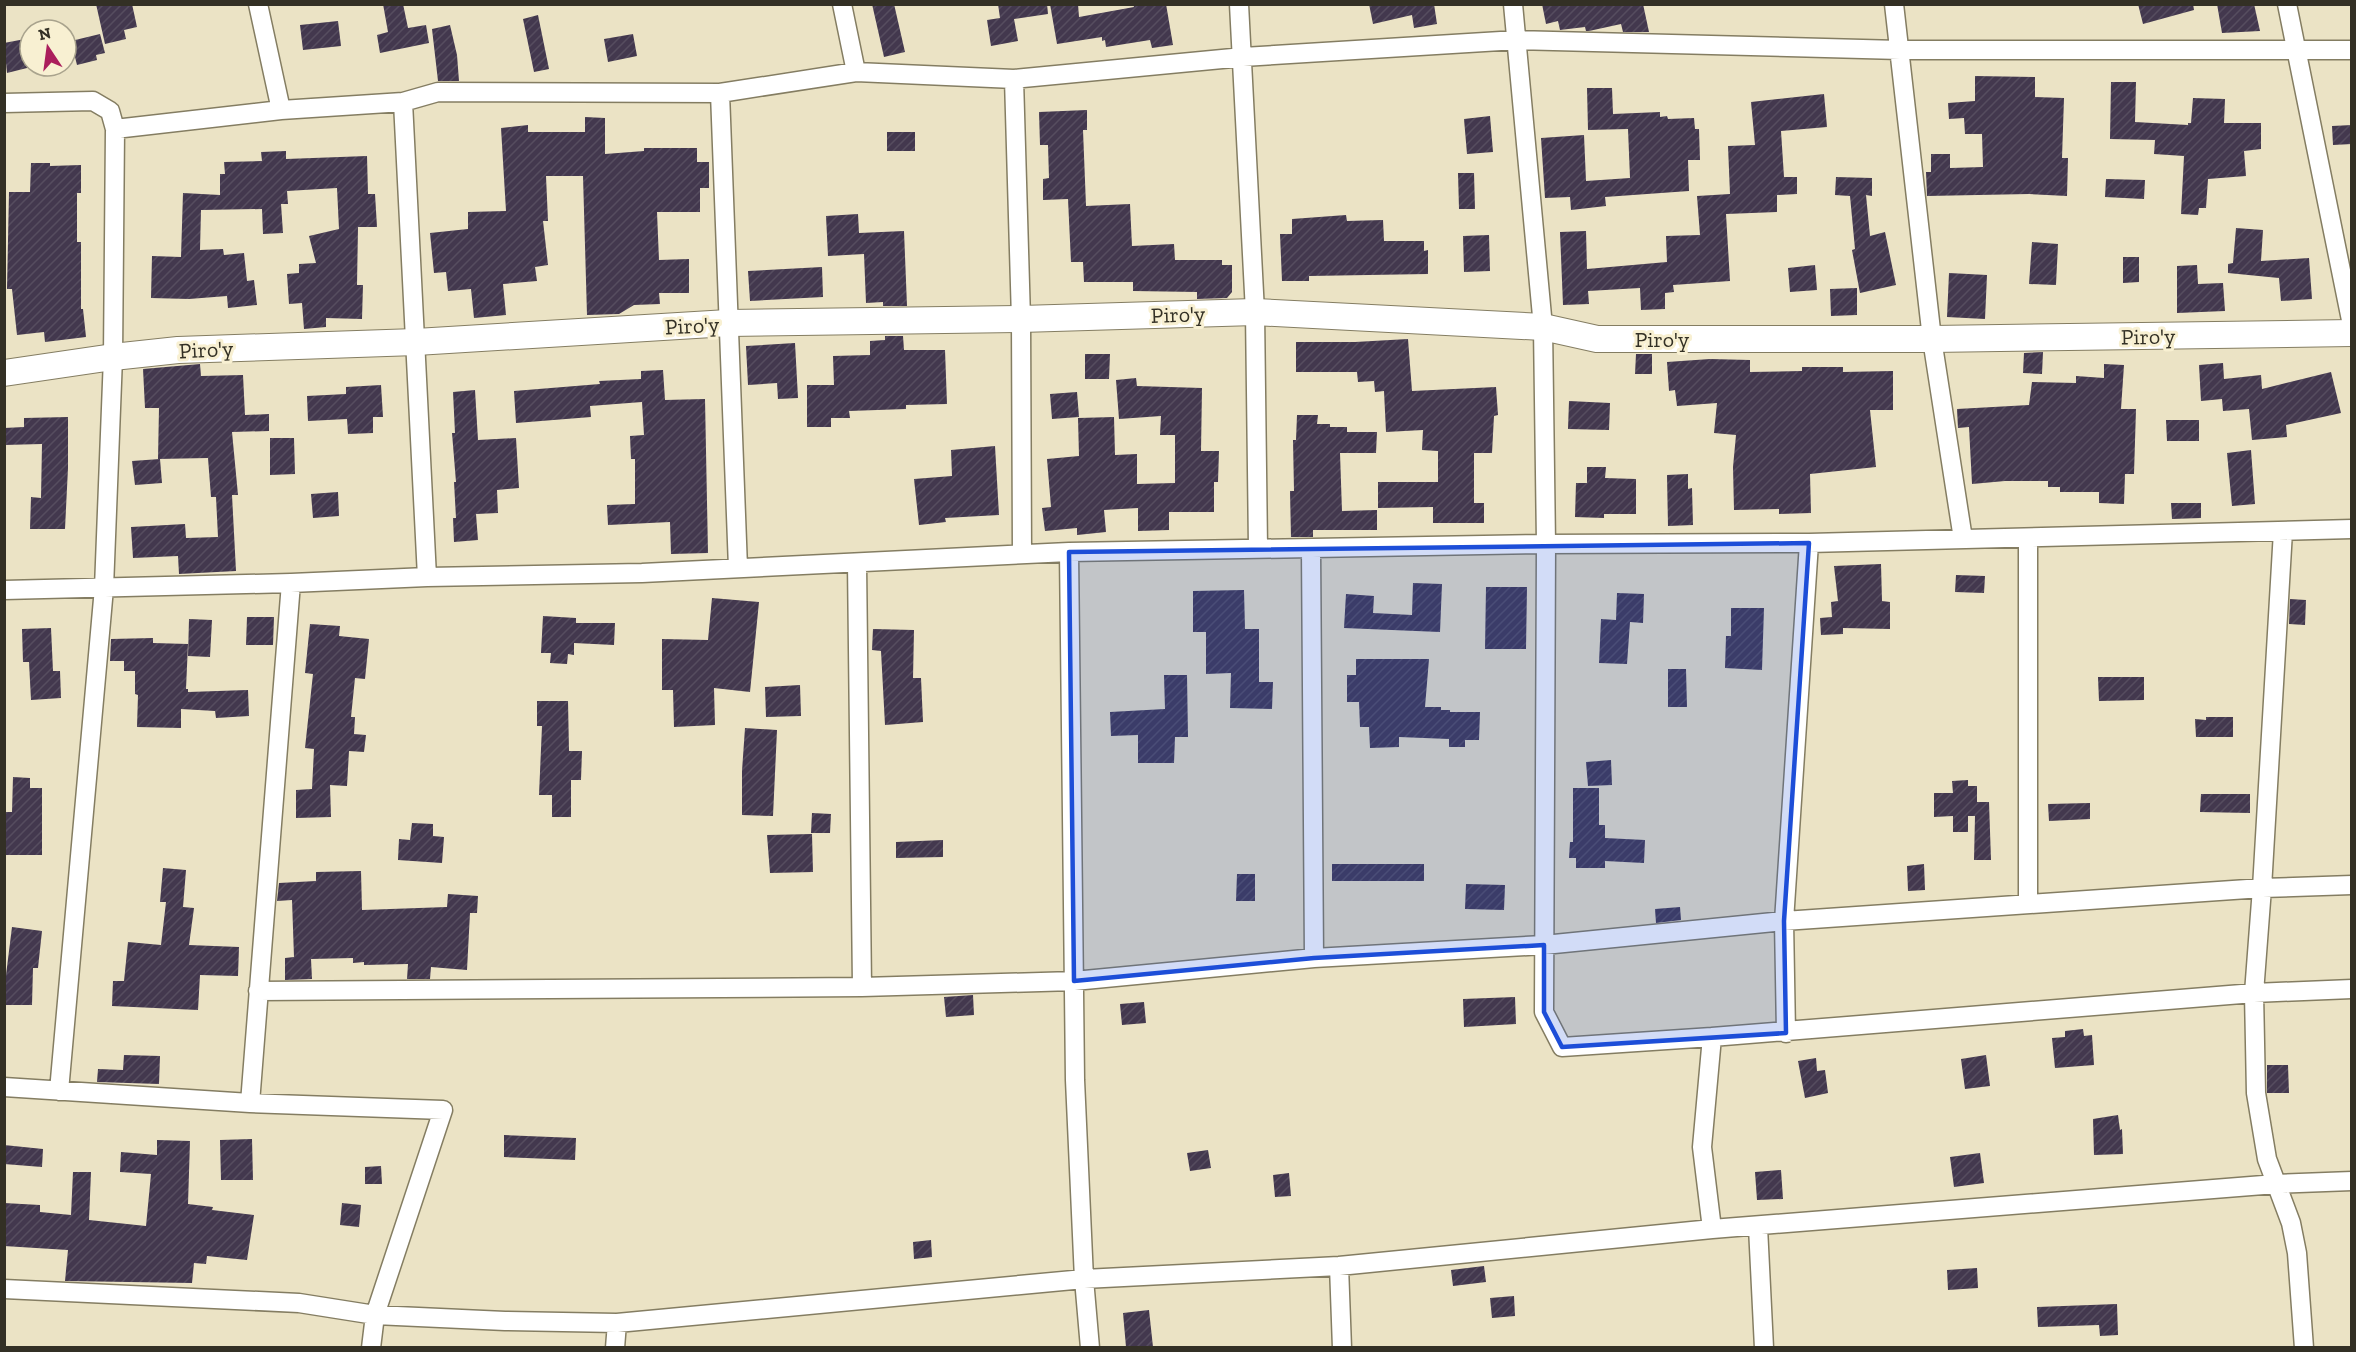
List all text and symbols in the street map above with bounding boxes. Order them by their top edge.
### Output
north arrow [18,18,78,78]
text: N [37,23,53,44]
street label: Piro'y [1150,300,1206,329]
street label: Piro'y [664,311,721,340]
street label: Piro'y [2121,323,2176,350]
street label: Piro'y [1635,326,1690,353]
street label: Piro'y [178,335,235,364]

